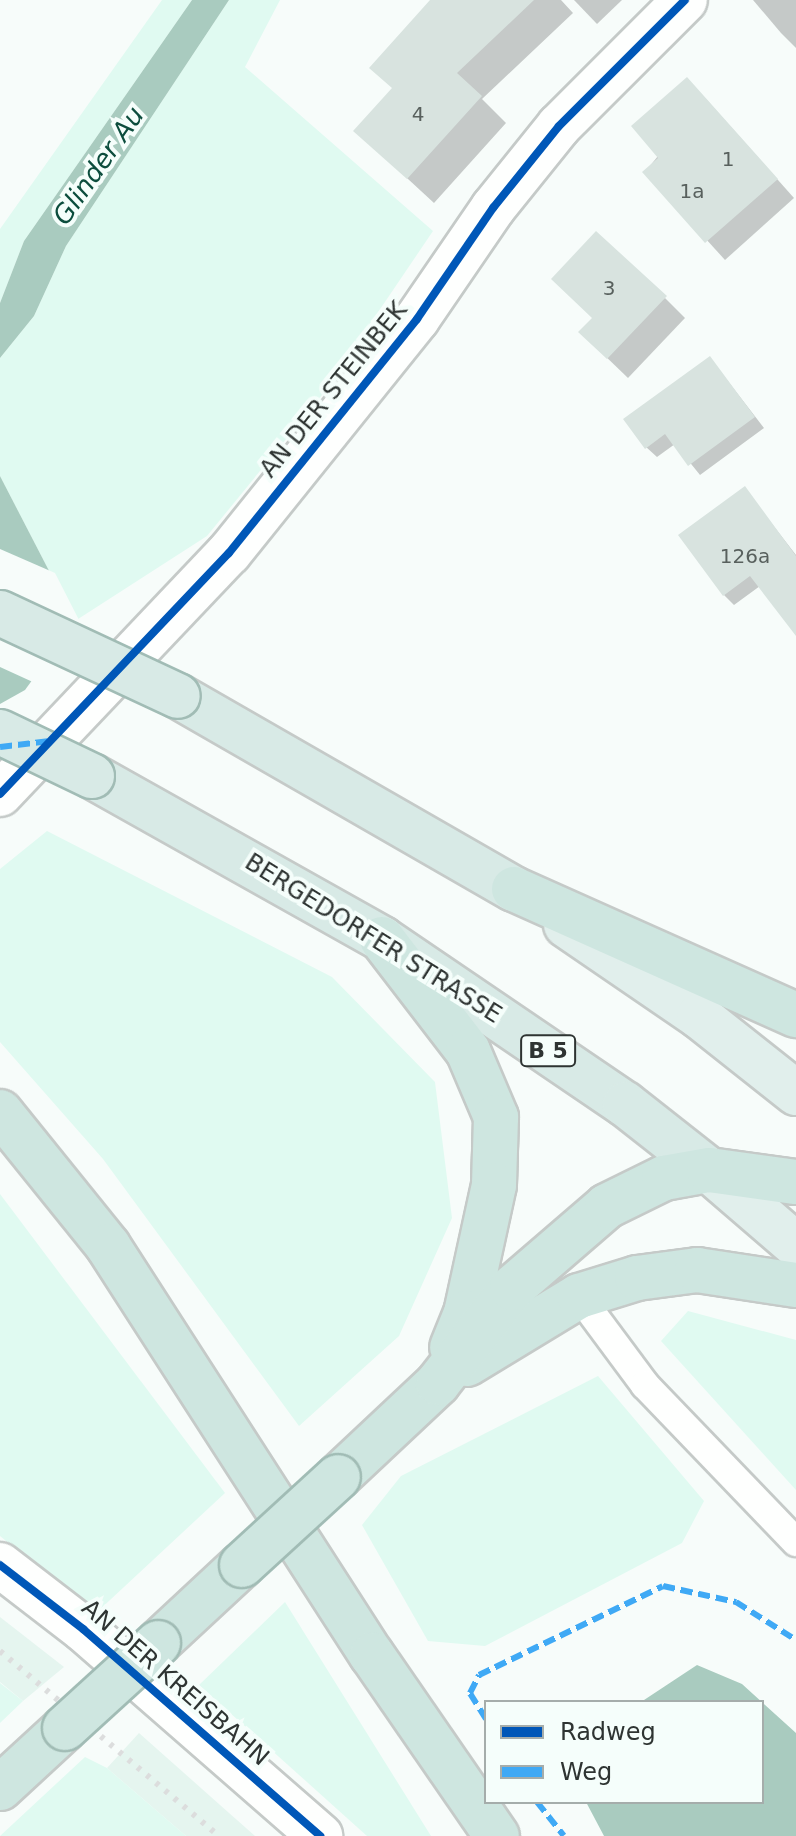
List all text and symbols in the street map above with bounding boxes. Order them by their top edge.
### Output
water label: Glinder Au [47,101,151,231]
house number: 4 [412,102,424,126]
house number: 1 [722,147,734,171]
house number: 1a [680,179,704,203]
house number: 3 [603,276,615,300]
street label: AN DER STEINBEK [254,296,414,484]
house number: 126a [720,544,770,568]
street label: BERGEDORFER STRASSE [239,848,507,1030]
road number: B 5 [520,1033,576,1069]
street label: AN DER KREISBAHN [75,1594,275,1772]
legend [484,1700,764,1804]
text: Radweg [560,1718,656,1746]
text: Weg [560,1758,612,1786]

